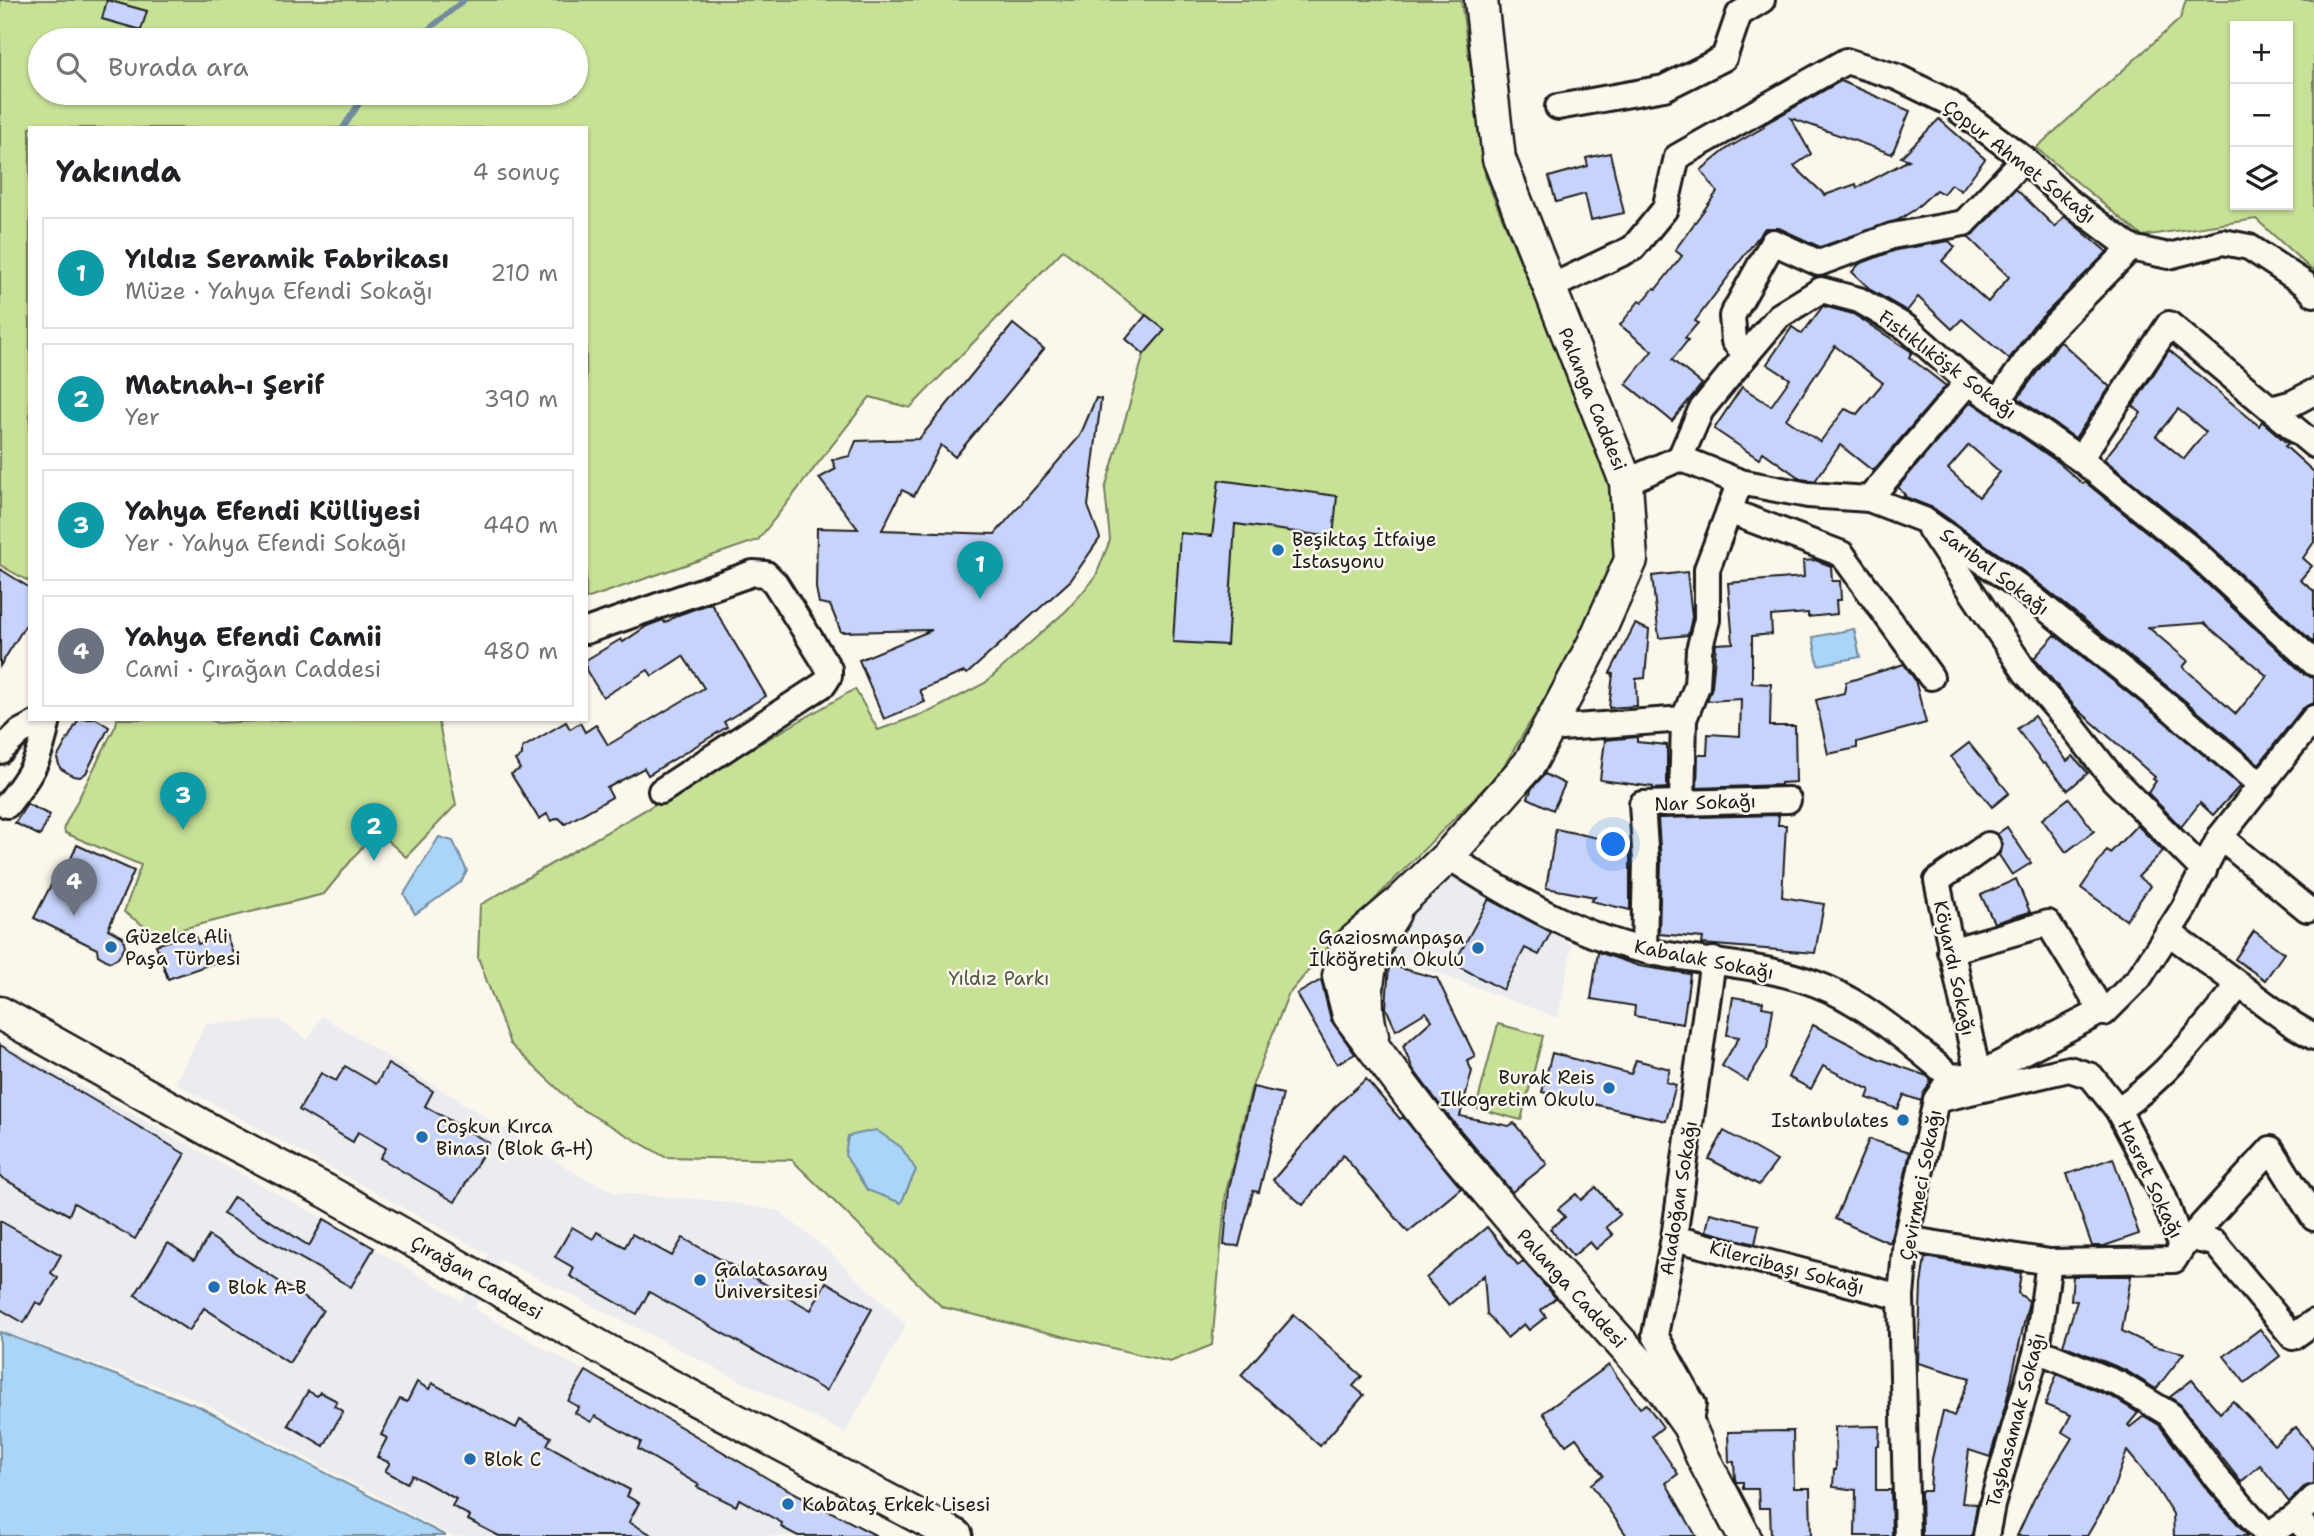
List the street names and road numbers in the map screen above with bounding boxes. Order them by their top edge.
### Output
street label: Çopur Ahmet Sokağı [1938,94,2101,229]
street label: Fıstıklıköşk Sokağı [1874,304,2022,424]
street label: Palanga Caddesi [1552,324,1633,475]
street label: Sarıbal Sokağı [1935,522,2054,621]
street label: Nar Sokağı [1654,788,1756,817]
street label: Köyardı Sokağı [1928,898,1981,1038]
street label: Kabalak Sokağı [1632,934,1776,985]
street label: Çevirmeci Sokağı [1894,1107,1947,1263]
street label: Hasret Sokağı [2112,1116,2189,1243]
street label: Aladoğan Sokağı [1654,1119,1703,1277]
street label: Palanga Caddesi [1511,1223,1632,1353]
street label: Çırağan Caddesi [406,1229,547,1325]
street label: Kilercibaşı Sokağı [1707,1235,1867,1300]
street label: Taşbasamak Sokağı [1980,1330,2051,1510]

